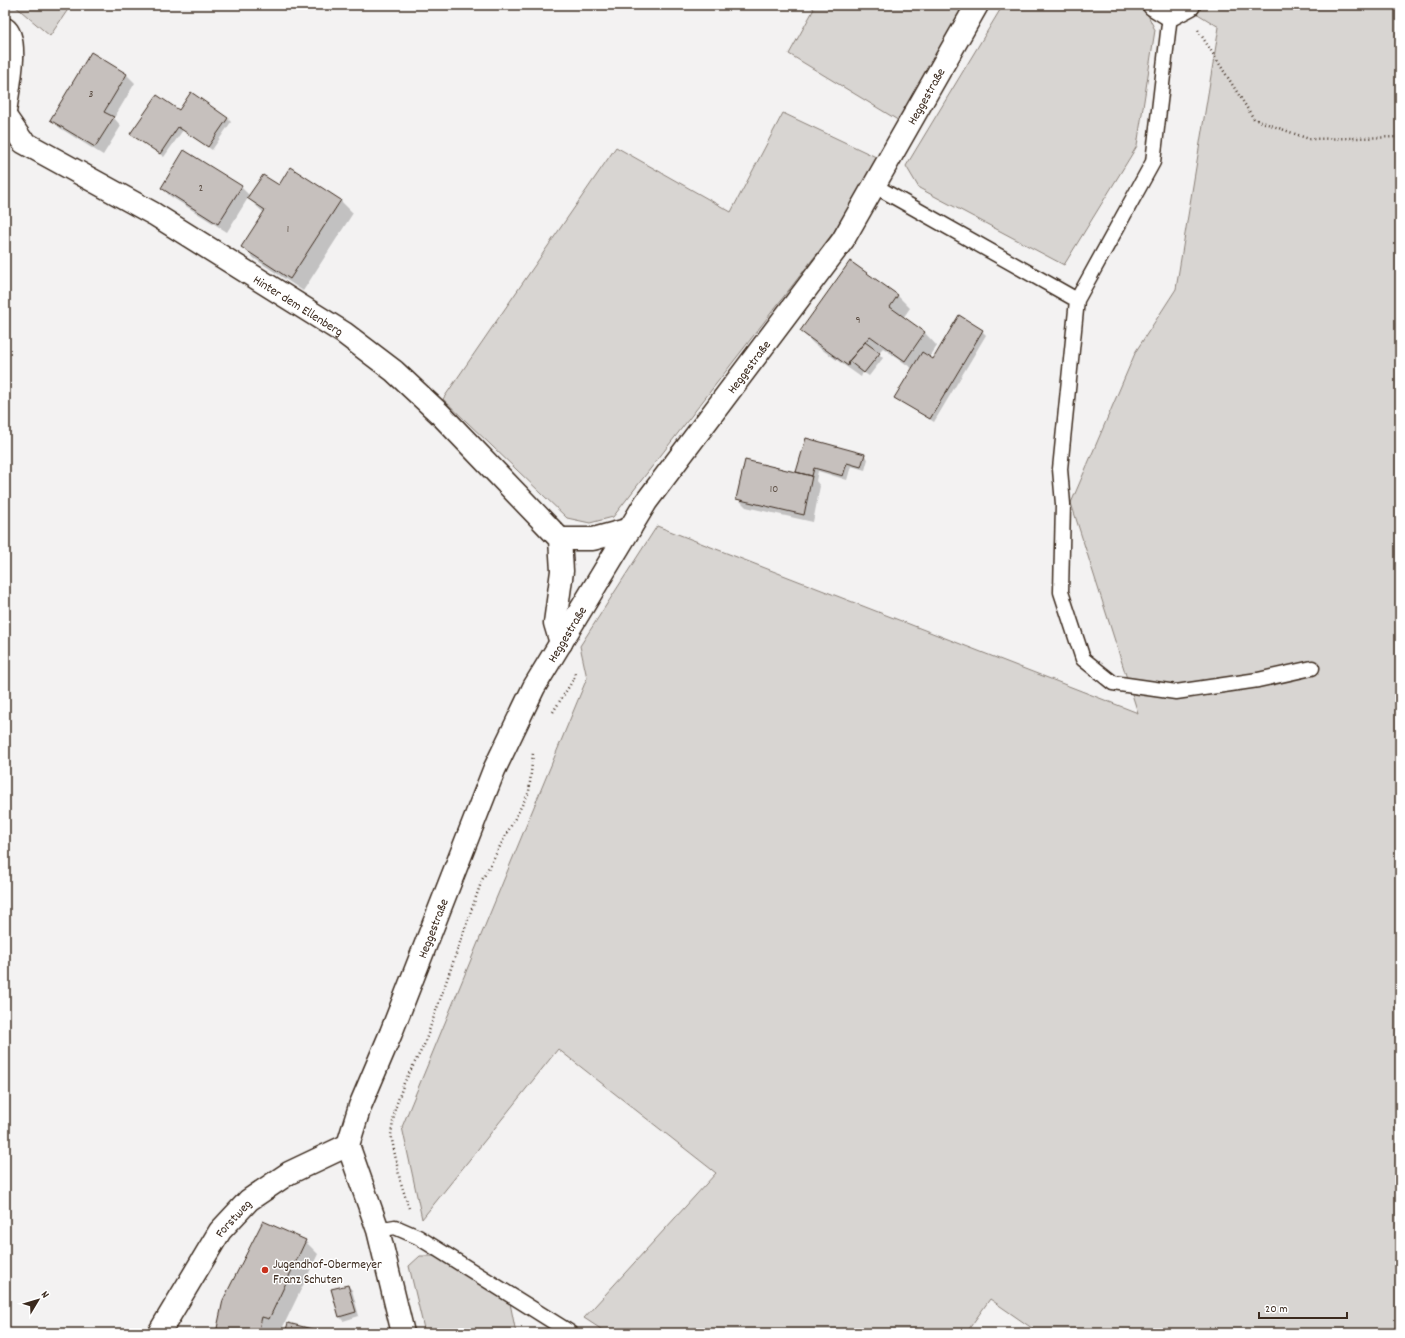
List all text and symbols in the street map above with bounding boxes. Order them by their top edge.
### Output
street label: Heggestraße [904,65,951,129]
house number: 3 [89,87,94,103]
house number: 2 [199,181,204,197]
house number: 1 [287,222,289,238]
street label: Hinter dem Ellenberg [249,271,346,342]
house number: 9 [855,313,861,329]
street label: Heggestraße [724,337,777,398]
house number: 10 [770,482,778,498]
street label: Heggestraße [544,603,593,667]
street label: Heggestraße [414,896,455,962]
street label: Forstweg [211,1196,257,1242]
place label: Jugendhof-Obermeyer Franz Schuten [273,1256,382,1290]
marker: Jugendhof-Obermeyer Franz Schuten [260,1265,270,1275]
north arrow [18,1280,58,1320]
text: N [36,1288,53,1303]
scale bar [1259,1294,1347,1320]
text: 20 m [1265,1301,1288,1318]

